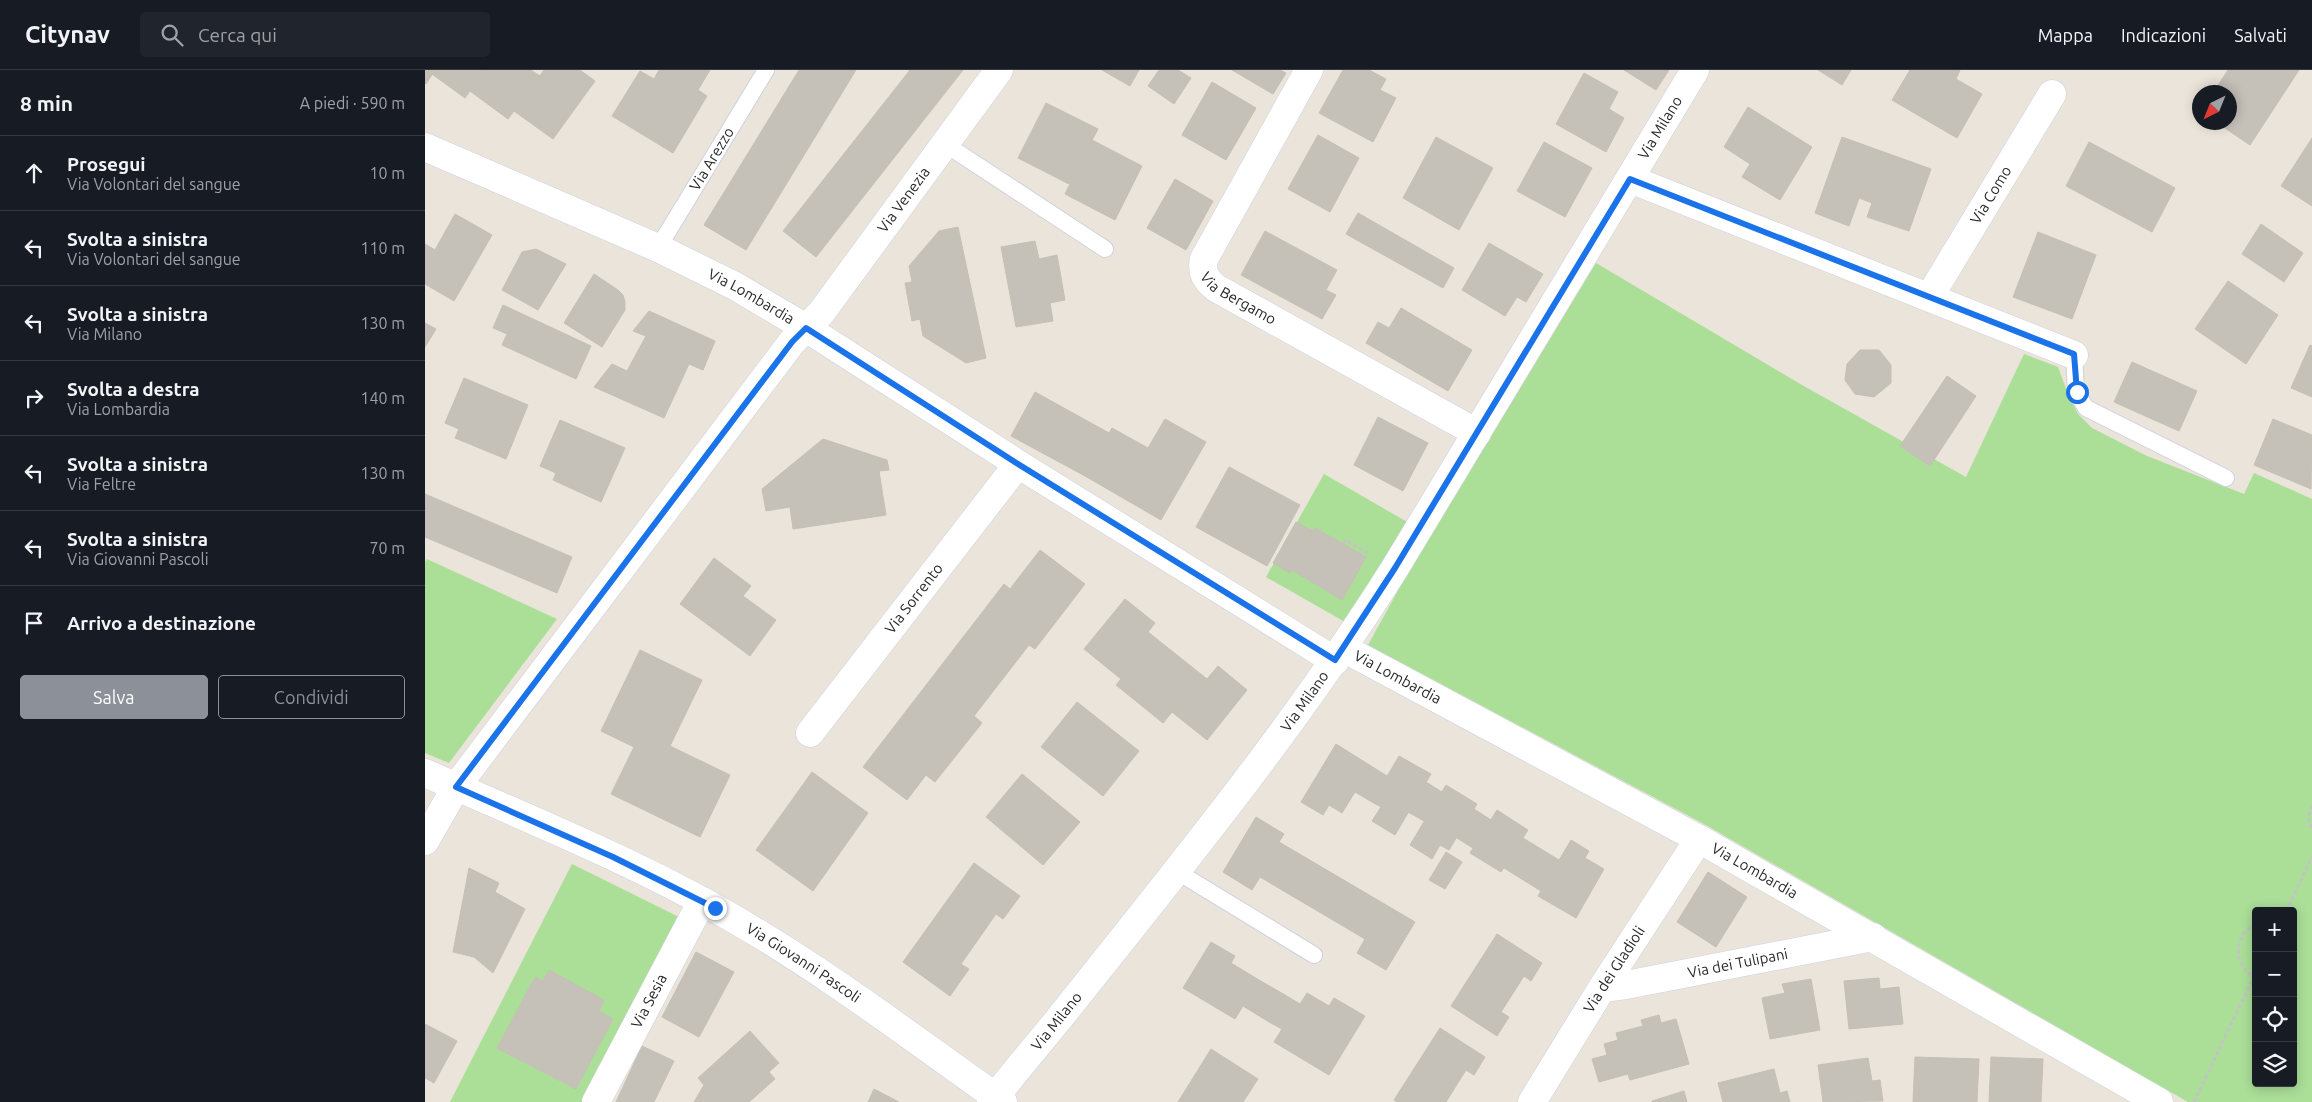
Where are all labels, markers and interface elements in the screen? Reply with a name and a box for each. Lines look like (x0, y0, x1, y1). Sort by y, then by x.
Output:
search box (140, 12, 490, 57)
text: Citynav (25, 21, 110, 48)
icon: search (158, 21, 186, 49)
text: Cerca qui (198, 24, 277, 46)
text: Mappa (2038, 25, 2093, 45)
text: Indicazioni (2121, 25, 2206, 45)
text: Salvati (2234, 25, 2287, 45)
north arrow (2192, 85, 2237, 130)
text: 8 min (20, 91, 73, 115)
street label: Via Milano (1634, 93, 1685, 162)
text: A piedi · 590 m (300, 94, 405, 112)
street label: Via Arezzo (686, 124, 737, 194)
text: Prosegui (67, 153, 146, 175)
icon: ahead (20, 159, 48, 187)
street label: Via Venezia (874, 163, 933, 236)
street label: Via Como (1967, 163, 2015, 227)
text: 10 m (369, 164, 405, 182)
text: Via Volontari del sangue (67, 175, 241, 193)
text: Svolta a sinistra (67, 228, 208, 250)
icon: left (20, 234, 48, 262)
text: 110 m (360, 239, 405, 257)
text: Via Volontari del sangue (67, 250, 241, 268)
street label: Via Lombardia (705, 265, 798, 327)
street label: Via Bergamo (1197, 269, 1279, 328)
text: Svolta a sinistra (67, 303, 208, 325)
icon: left (20, 309, 48, 337)
text: 130 m (360, 314, 405, 332)
text: Via Milano (67, 325, 142, 343)
text: Svolta a destra (67, 378, 200, 400)
route start (2066, 381, 2089, 404)
icon: right (20, 384, 48, 412)
text: 140 m (360, 389, 405, 407)
text: Via Lombardia (67, 400, 170, 418)
text: Svolta a sinistra (67, 453, 208, 475)
icon: left (20, 459, 48, 487)
text: 130 m (360, 464, 405, 482)
text: Via Feltre (67, 475, 136, 493)
text: Svolta a sinistra (67, 528, 208, 550)
icon: left (20, 534, 48, 562)
text: 70 m (369, 539, 405, 557)
text: Via Giovanni Pascoli (67, 550, 209, 568)
street label: Via Sorrento (881, 560, 946, 637)
icon: arrive (20, 609, 48, 637)
text: Arrivo a destinazione (67, 612, 256, 634)
street label: Via Lombardia (1351, 647, 1444, 707)
street label: Via Milano (1277, 667, 1332, 735)
button: Salva (20, 675, 208, 719)
button: Condividi (218, 675, 405, 719)
street label: Via Lombardia (1709, 839, 1801, 902)
route end (704, 897, 727, 920)
map controls (2252, 907, 2297, 1087)
button: + (2252, 907, 2297, 952)
street label: Via Giovanni Pascoli (743, 919, 864, 1006)
street label: Via dei Gladioli (1580, 923, 1648, 1016)
street label: Via dei Tulipani (1686, 945, 1789, 981)
button: − (2252, 952, 2297, 997)
street label: Via Sesia (627, 971, 670, 1031)
street label: Via Milano (1027, 988, 1085, 1054)
button: locate (2252, 997, 2297, 1042)
button: layers (2252, 1042, 2297, 1087)

